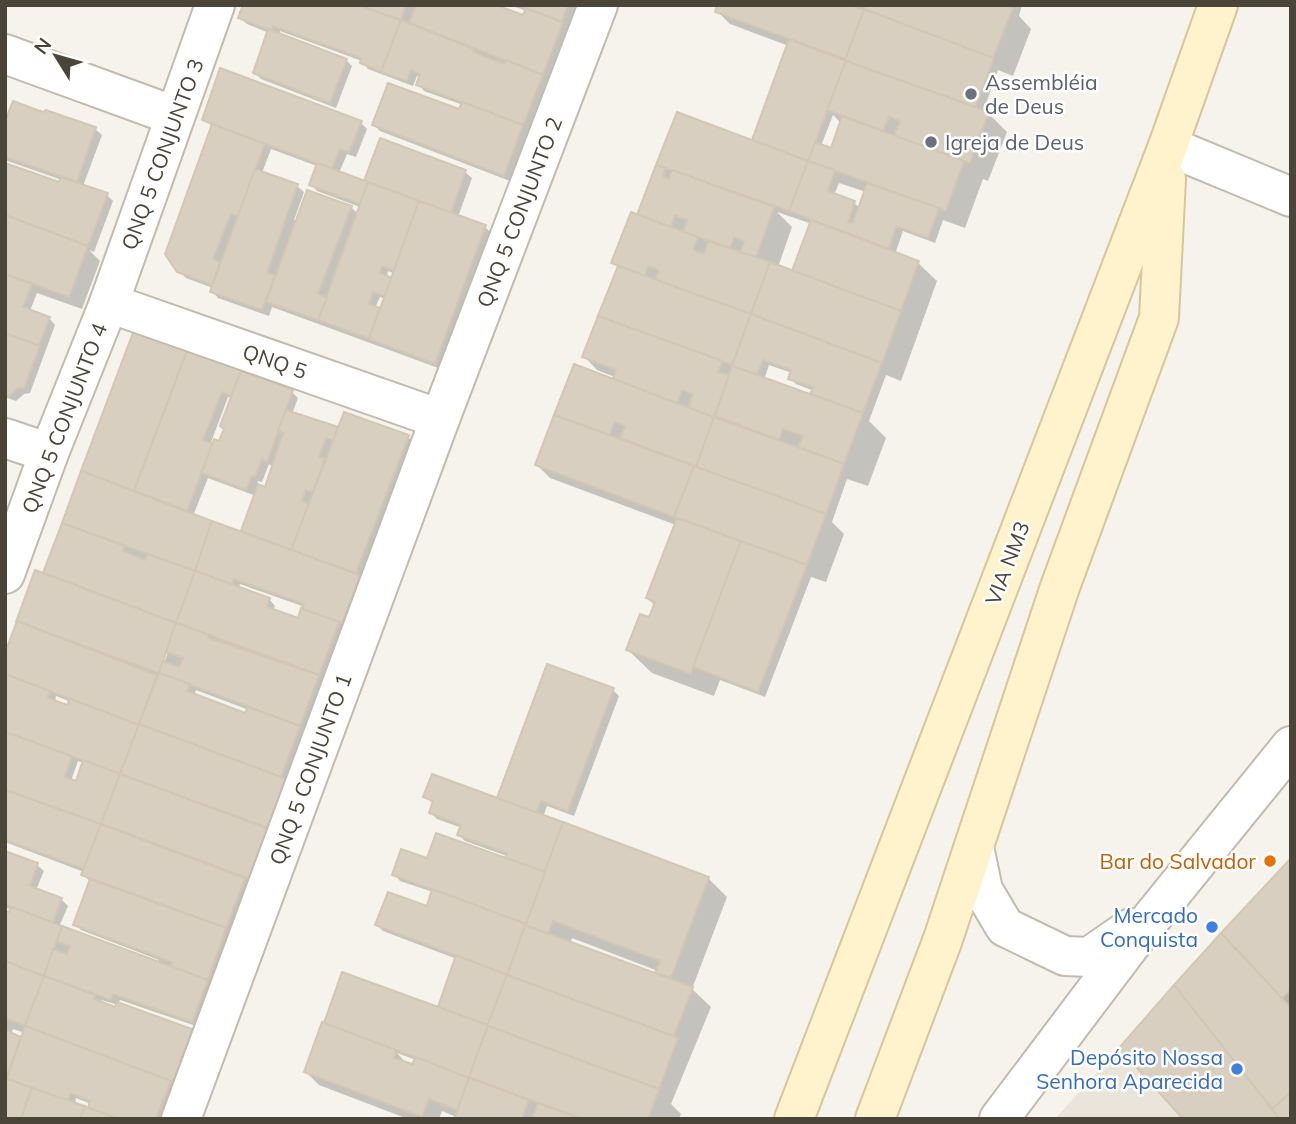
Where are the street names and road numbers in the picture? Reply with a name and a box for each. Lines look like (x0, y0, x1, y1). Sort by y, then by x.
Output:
street label: QNQ 5 CONJUNTO 3 (115, 55, 209, 253)
street label: QNQ 5 CONJUNTO 2 (471, 113, 567, 311)
street label: QNQ 5 CONJUNTO 4 (16, 319, 112, 517)
street label: QNQ 5 (239, 338, 311, 384)
street label: VIA NM3 (979, 518, 1035, 608)
street label: QNQ 5 CONJUNTO 1 (263, 670, 357, 868)

